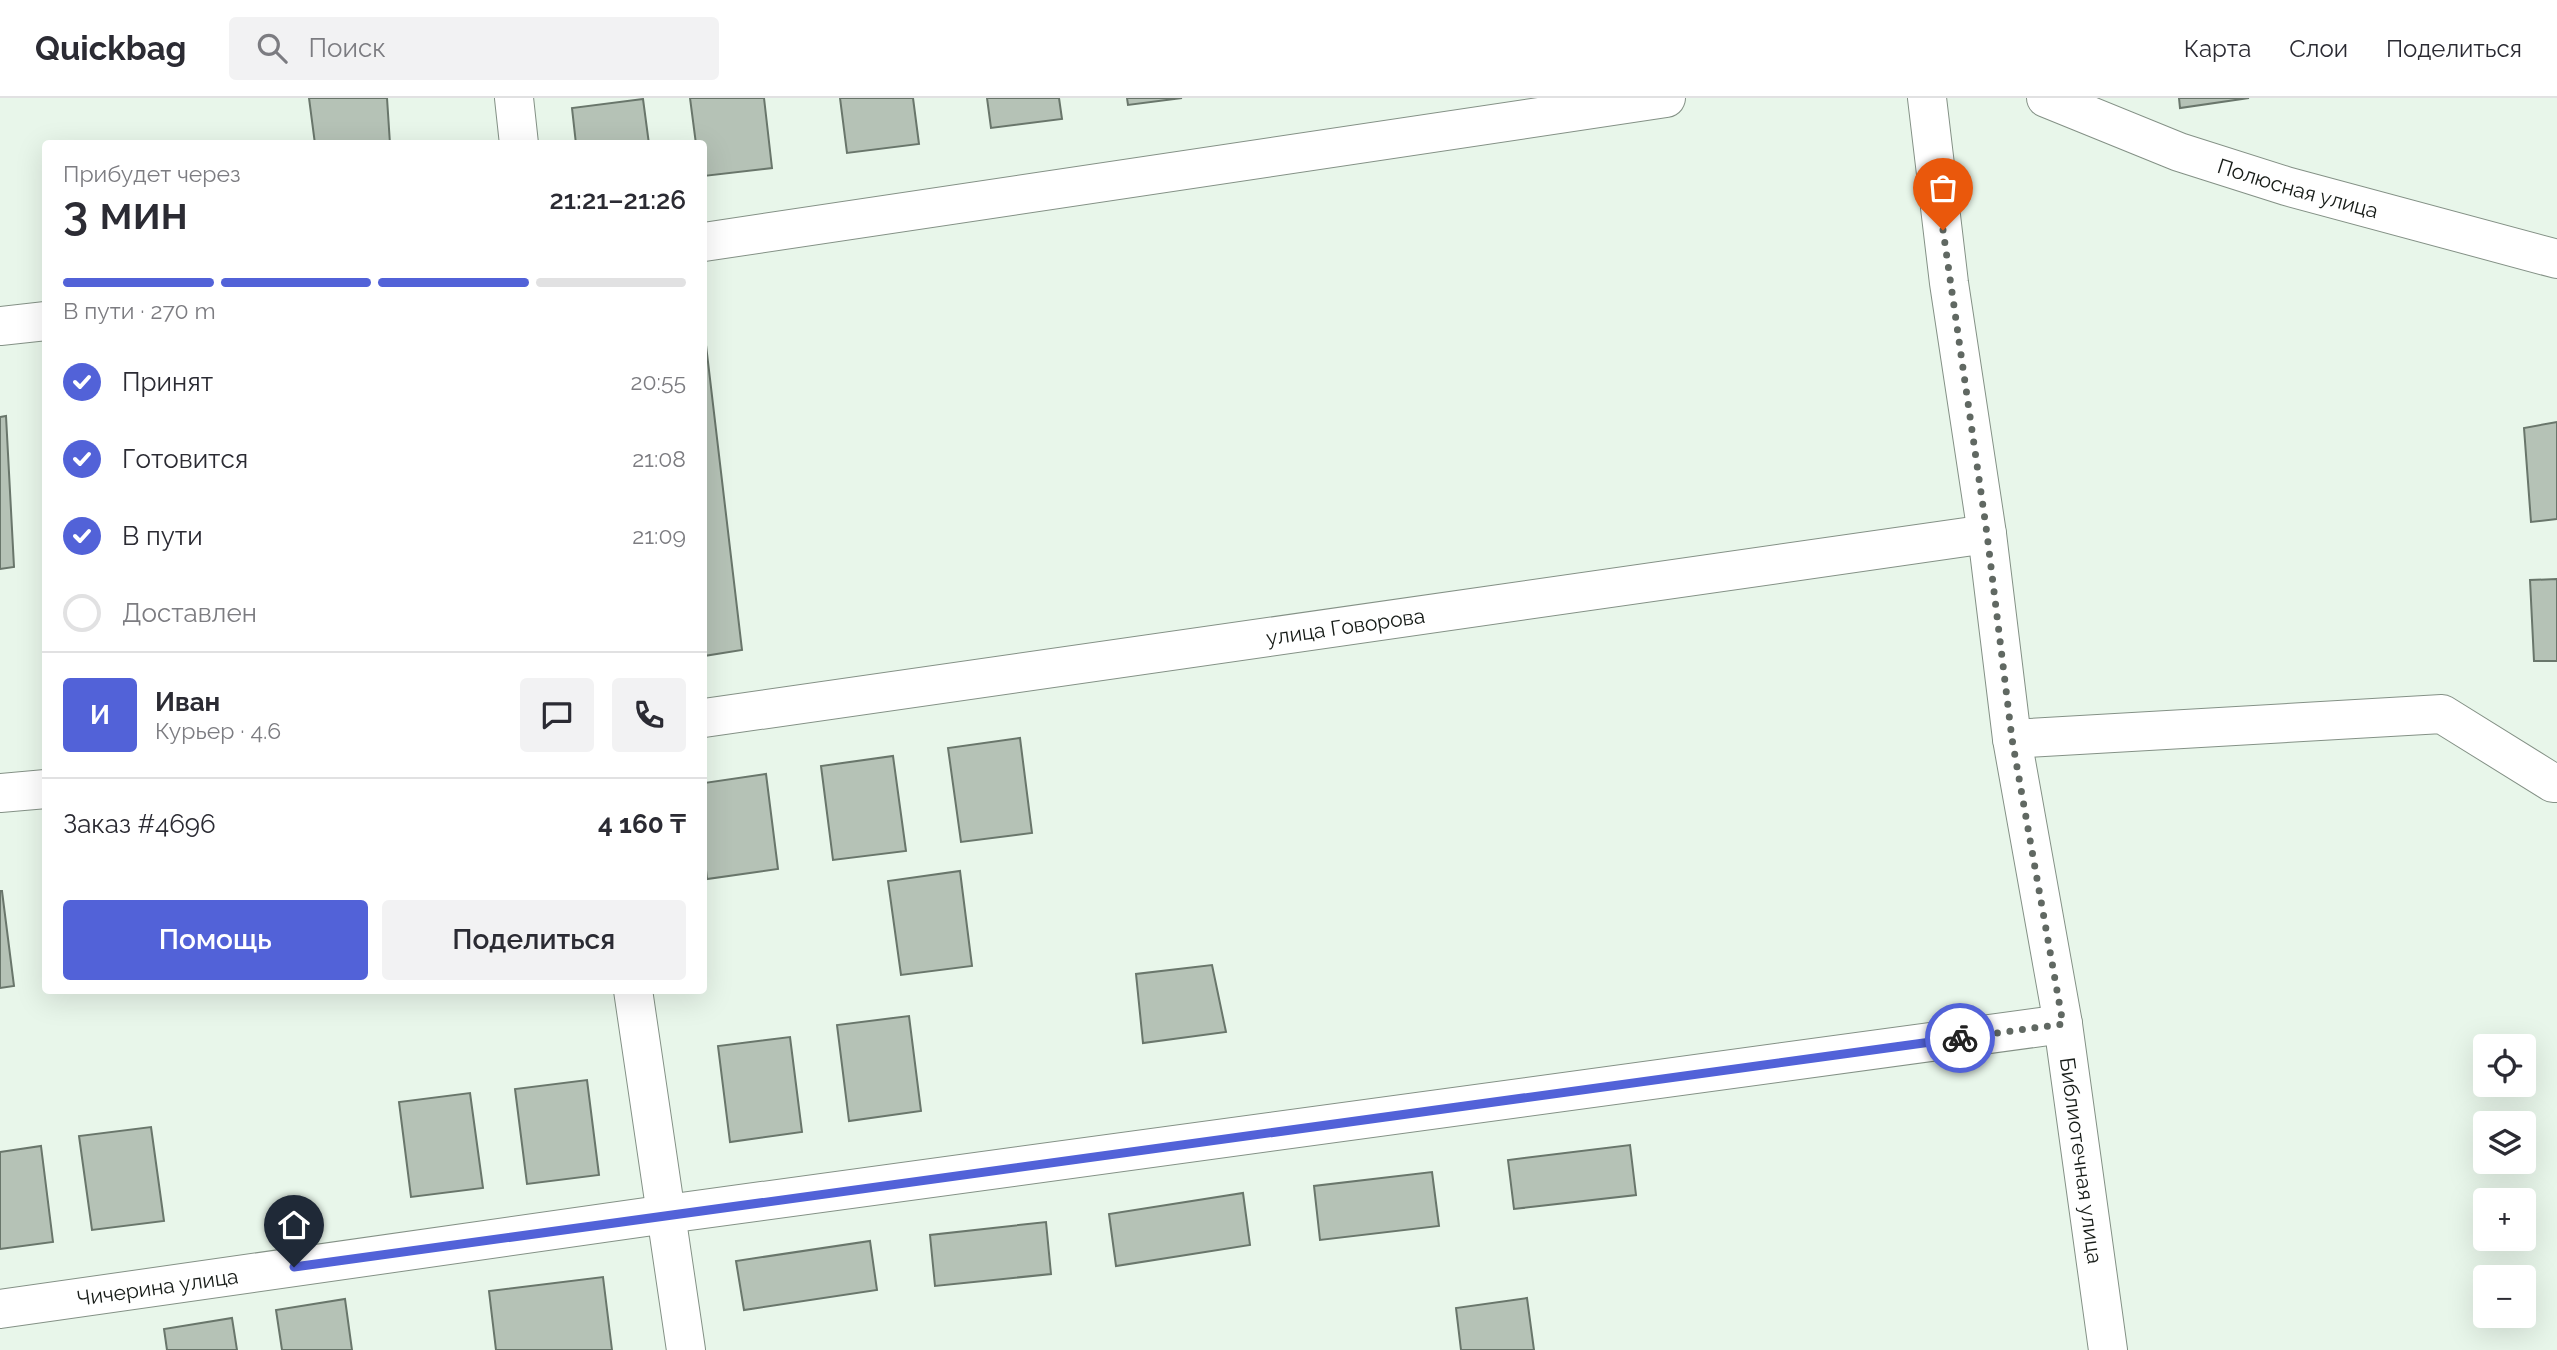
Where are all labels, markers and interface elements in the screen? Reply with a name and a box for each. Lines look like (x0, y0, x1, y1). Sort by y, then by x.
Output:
search box (229, 17, 719, 80)
text: Quickbag (35, 29, 187, 68)
icon: search (253, 29, 291, 67)
text: Поиск (309, 33, 386, 63)
text: Карта (2184, 34, 2251, 63)
text: Слои (2289, 34, 2348, 63)
text: Поделиться (2386, 34, 2522, 63)
street label: Полюсная улица (2215, 153, 2381, 223)
pin (1913, 158, 1973, 230)
text: Прибудет через (63, 160, 241, 187)
icon: bag (1924, 169, 1962, 207)
text: 21:21–21:26 (550, 185, 686, 215)
text: 3 мин (63, 186, 188, 240)
text: В пути · 270 m (63, 297, 216, 324)
icon: check (63, 363, 101, 401)
text: Принят (122, 367, 213, 397)
text: 20:55 (631, 368, 686, 395)
icon: check (63, 440, 101, 478)
text: Готовится (122, 444, 248, 474)
text: 21:08 (632, 445, 686, 472)
icon: check (63, 517, 101, 555)
text: В пути (122, 521, 203, 551)
text: 21:09 (632, 522, 686, 549)
text: Доставлен (122, 598, 257, 628)
street label: улица Говорова (1264, 602, 1426, 650)
button: chat (520, 678, 594, 752)
button: phone (612, 678, 686, 752)
text: Иван (155, 687, 220, 717)
text: И (90, 700, 110, 730)
text: Курьер · 4.6 (155, 717, 281, 744)
text: Заказ #4696 (63, 809, 216, 839)
text: 4 160 ₸ (598, 809, 686, 839)
button: Помощь (63, 900, 368, 980)
button: Поделиться (382, 900, 686, 980)
courier (1925, 1003, 1995, 1073)
icon: bike (1941, 1019, 1979, 1057)
map controls (2473, 1034, 2536, 1328)
button: locate (2473, 1034, 2536, 1097)
street label: Библиотечная улица (2055, 1056, 2108, 1265)
button: layers (2473, 1111, 2536, 1174)
button: + (2473, 1188, 2536, 1251)
pin (264, 1195, 324, 1267)
icon: home (275, 1206, 313, 1244)
street label: Чичерина улица (75, 1263, 240, 1310)
button: − (2473, 1265, 2536, 1328)

